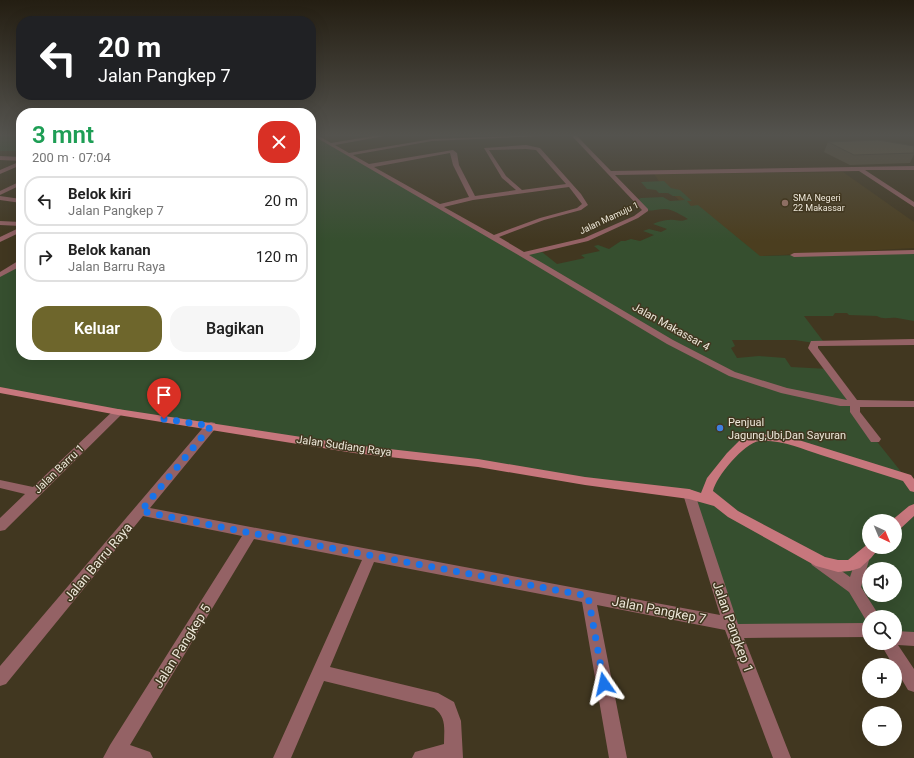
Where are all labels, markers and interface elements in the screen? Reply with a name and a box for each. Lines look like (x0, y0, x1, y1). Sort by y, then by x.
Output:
text: 20 m (98, 31, 161, 64)
icon: left (32, 32, 84, 84)
text: Jalan Pangkep 7 (98, 65, 231, 86)
text: 3 mnt (32, 121, 94, 149)
button: close (258, 121, 300, 163)
text: 200 m · 07:04 (32, 150, 111, 165)
text: Belok kiri (68, 185, 131, 203)
icon: left (34, 190, 56, 212)
text: 20 m (264, 192, 298, 210)
place label: SMA Negeri 22 Makassar (793, 193, 845, 213)
marker: SMA Negeri 22 Makassar (780, 198, 790, 208)
street label: Jalan Mamuju 1 (578, 200, 640, 236)
text: Jalan Pangkep 7 (68, 203, 164, 218)
text: Belok kanan (68, 241, 151, 259)
icon: right (34, 246, 56, 268)
text: 120 m (256, 248, 298, 266)
text: Jalan Barru Raya (68, 259, 165, 274)
street label: Jalan Makassar 4 (630, 300, 712, 354)
button: Keluar (32, 306, 162, 352)
button: Bagikan (170, 306, 300, 352)
pin (147, 378, 181, 419)
icon: arrive (153, 384, 175, 406)
place label: Penjual Jagung,Ubi,Dan Sayuran (728, 416, 846, 442)
marker: Penjual Jagung,Ubi,Dan Sayuran (715, 423, 725, 433)
street label: Jalan Sudiang Raya (296, 433, 392, 459)
street label: Jalan Barru 1 (31, 442, 87, 496)
north arrow (862, 514, 902, 554)
map controls (862, 514, 902, 746)
street label: Jalan Barru Raya (61, 520, 135, 604)
button: sound (862, 562, 902, 602)
street label: Jalan Pangkep 1 (710, 579, 756, 675)
street label: Jalan Pangkep 7 (611, 594, 707, 626)
street label: Jalan Pangkep 5 (150, 601, 214, 691)
button: search (862, 610, 902, 650)
button: + (862, 658, 902, 698)
position arrow (583, 663, 625, 705)
button: − (862, 706, 902, 746)

